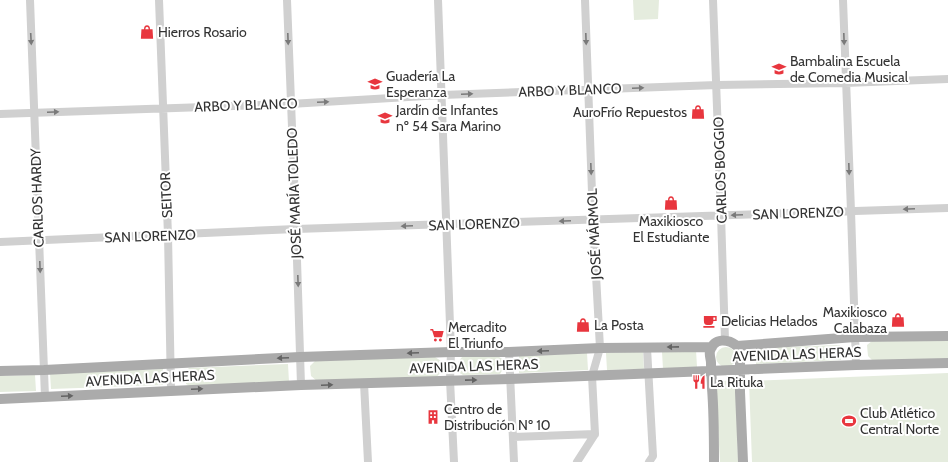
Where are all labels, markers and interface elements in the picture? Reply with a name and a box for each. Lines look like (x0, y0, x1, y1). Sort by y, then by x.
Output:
place label: Hierros Rosario (158, 23, 247, 41)
shop icon: Hierros Rosario (139, 24, 155, 40)
one-way arrow (28, 33, 35, 45)
one-way arrow (285, 33, 291, 46)
one-way arrow (583, 33, 590, 45)
one-way arrow (841, 33, 847, 46)
place label: Bambalina Escuela de Comedia Musical (790, 52, 909, 86)
school or university icon: Bambalina Escuela de Comedia Musical (771, 61, 787, 77)
place label: Guadería La Esperanza (386, 67, 456, 101)
school or university icon: Guadería La Esperanza (367, 76, 383, 92)
street label: ARBO Y BLANCO (518, 79, 622, 101)
one-way arrow (632, 84, 644, 91)
one-way arrow (461, 91, 474, 97)
street label: ARBO Y BLANCO (194, 94, 298, 116)
one-way arrow (317, 98, 329, 105)
place label: Jardín de Infantes nº 54 Sara Marino (395, 101, 501, 135)
place label: AuroFrío Repuestos (573, 103, 687, 121)
shop icon: AuroFrío Repuestos (690, 104, 706, 120)
one-way arrow (47, 108, 59, 115)
school or university icon: Jardín de Infantes nº 54 Sara Marino (377, 110, 393, 126)
street label: CARLOS BOGGIO (709, 116, 731, 224)
street label: JOSÉ MARÍA TOLEDO (283, 127, 305, 260)
street label: CARLOS HARDY (26, 147, 48, 248)
one-way arrow (588, 163, 594, 176)
one-way arrow (846, 163, 852, 176)
street label: SEITOR (156, 171, 176, 218)
street label: JOSÉ MÁRMOL (583, 188, 605, 281)
shop icon: Maxikiosco El Estudiante (663, 195, 679, 211)
street label: SAN LORENZO (752, 202, 844, 224)
one-way arrow (902, 206, 915, 212)
one-way arrow (731, 211, 743, 218)
place label: Maxikiosco El Estudiante (633, 212, 709, 246)
street label: SAN LORENZO (428, 213, 520, 235)
one-way arrow (559, 217, 571, 224)
one-way arrow (400, 223, 413, 229)
street label: SAN LORENZO (104, 225, 196, 247)
one-way arrow (37, 261, 43, 274)
one-way arrow (295, 275, 301, 288)
place label: Maxikiosco Calabaza (823, 303, 887, 337)
place label: Delicias Helados (721, 312, 818, 330)
shop icon: Maxikiosco Calabaza (890, 312, 906, 328)
cafe icon: Delicias Helados (702, 313, 718, 329)
place label: La Posta (594, 316, 644, 334)
shop icon: La Posta (575, 317, 591, 333)
place label: Mercadito El Triunfo (448, 318, 507, 352)
supermarket icon: Mercadito El Triunfo (429, 327, 445, 343)
street label: AVENIDA LAS HERAS (732, 343, 862, 365)
one-way arrow (666, 344, 679, 350)
one-way arrow (537, 347, 549, 354)
one-way arrow (407, 350, 419, 357)
one-way arrow (277, 355, 289, 362)
street label: AVENIDA LAS HERAS (409, 355, 539, 377)
street label: AVENIDA LAS HERAS (85, 366, 215, 390)
place label: La Rituka (710, 373, 763, 391)
restaurant icon: La Rituka (691, 374, 707, 390)
one-way arrow (465, 377, 478, 383)
one-way arrow (321, 381, 333, 388)
one-way arrow (191, 386, 203, 393)
one-way arrow (61, 392, 73, 399)
place label: Centro de Distribución Nº 10 (444, 400, 551, 434)
place label: Club Atlético Central Norte (860, 404, 939, 438)
building icon: Centro de Distribución Nº 10 (425, 409, 441, 425)
sports icon: Club Atlético Central Norte (841, 413, 857, 429)

